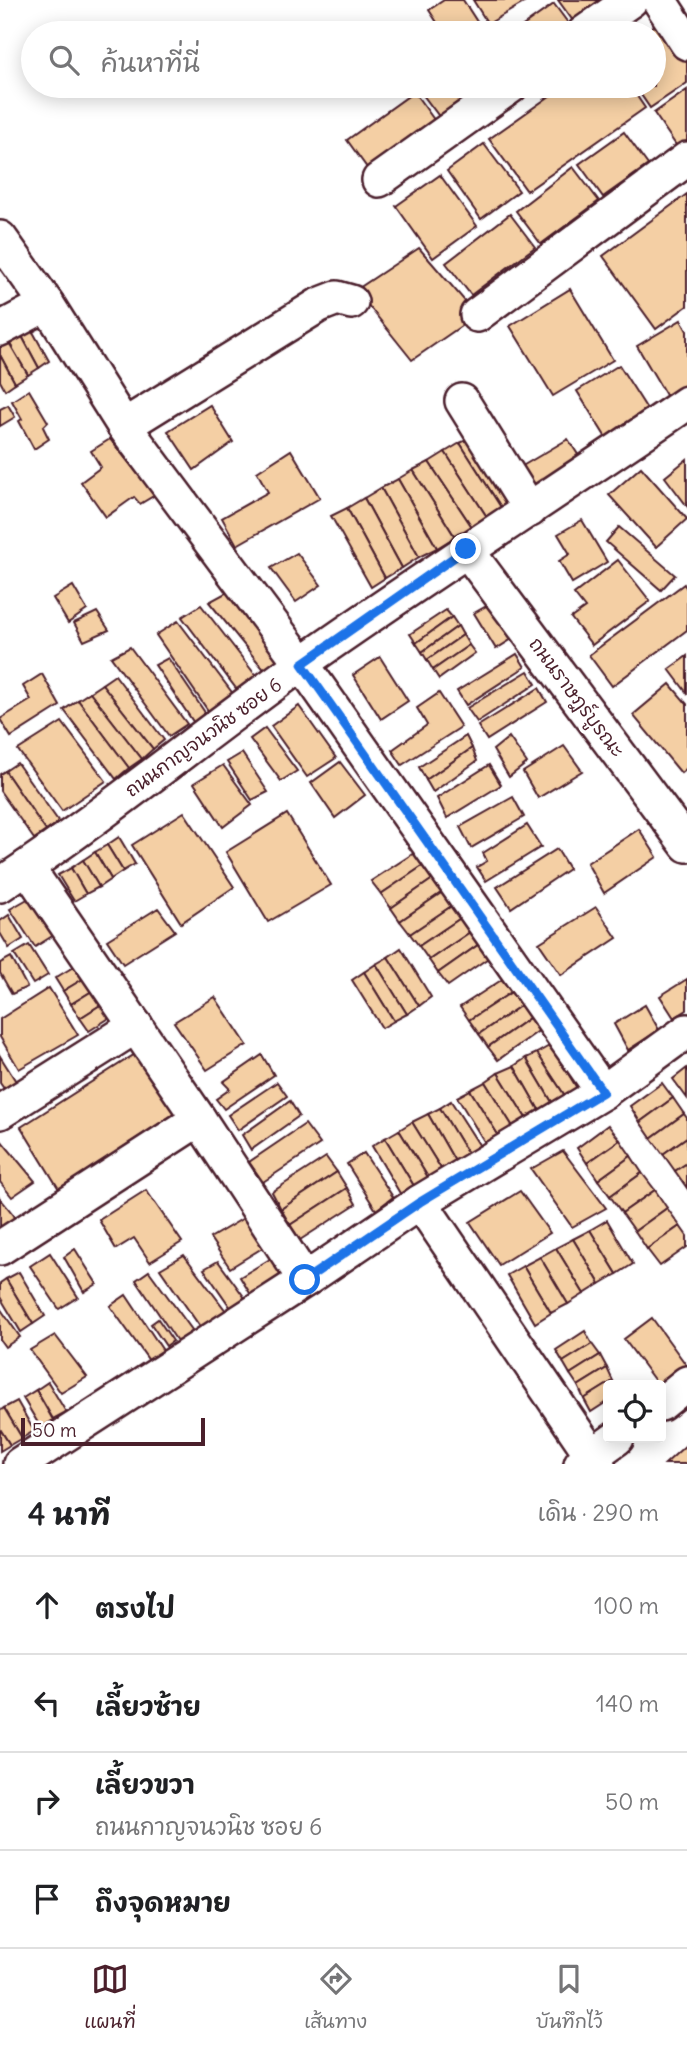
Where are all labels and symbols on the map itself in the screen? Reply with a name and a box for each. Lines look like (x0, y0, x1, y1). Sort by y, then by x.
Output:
route end (450, 533, 481, 564)
street label: ถนนราษฎร์บูรณะ (522, 632, 630, 763)
street label: ถนนกาญจนวนิช ซอย 6 (120, 672, 286, 802)
route start (289, 1264, 320, 1295)
scale bar (21, 1415, 205, 1447)

